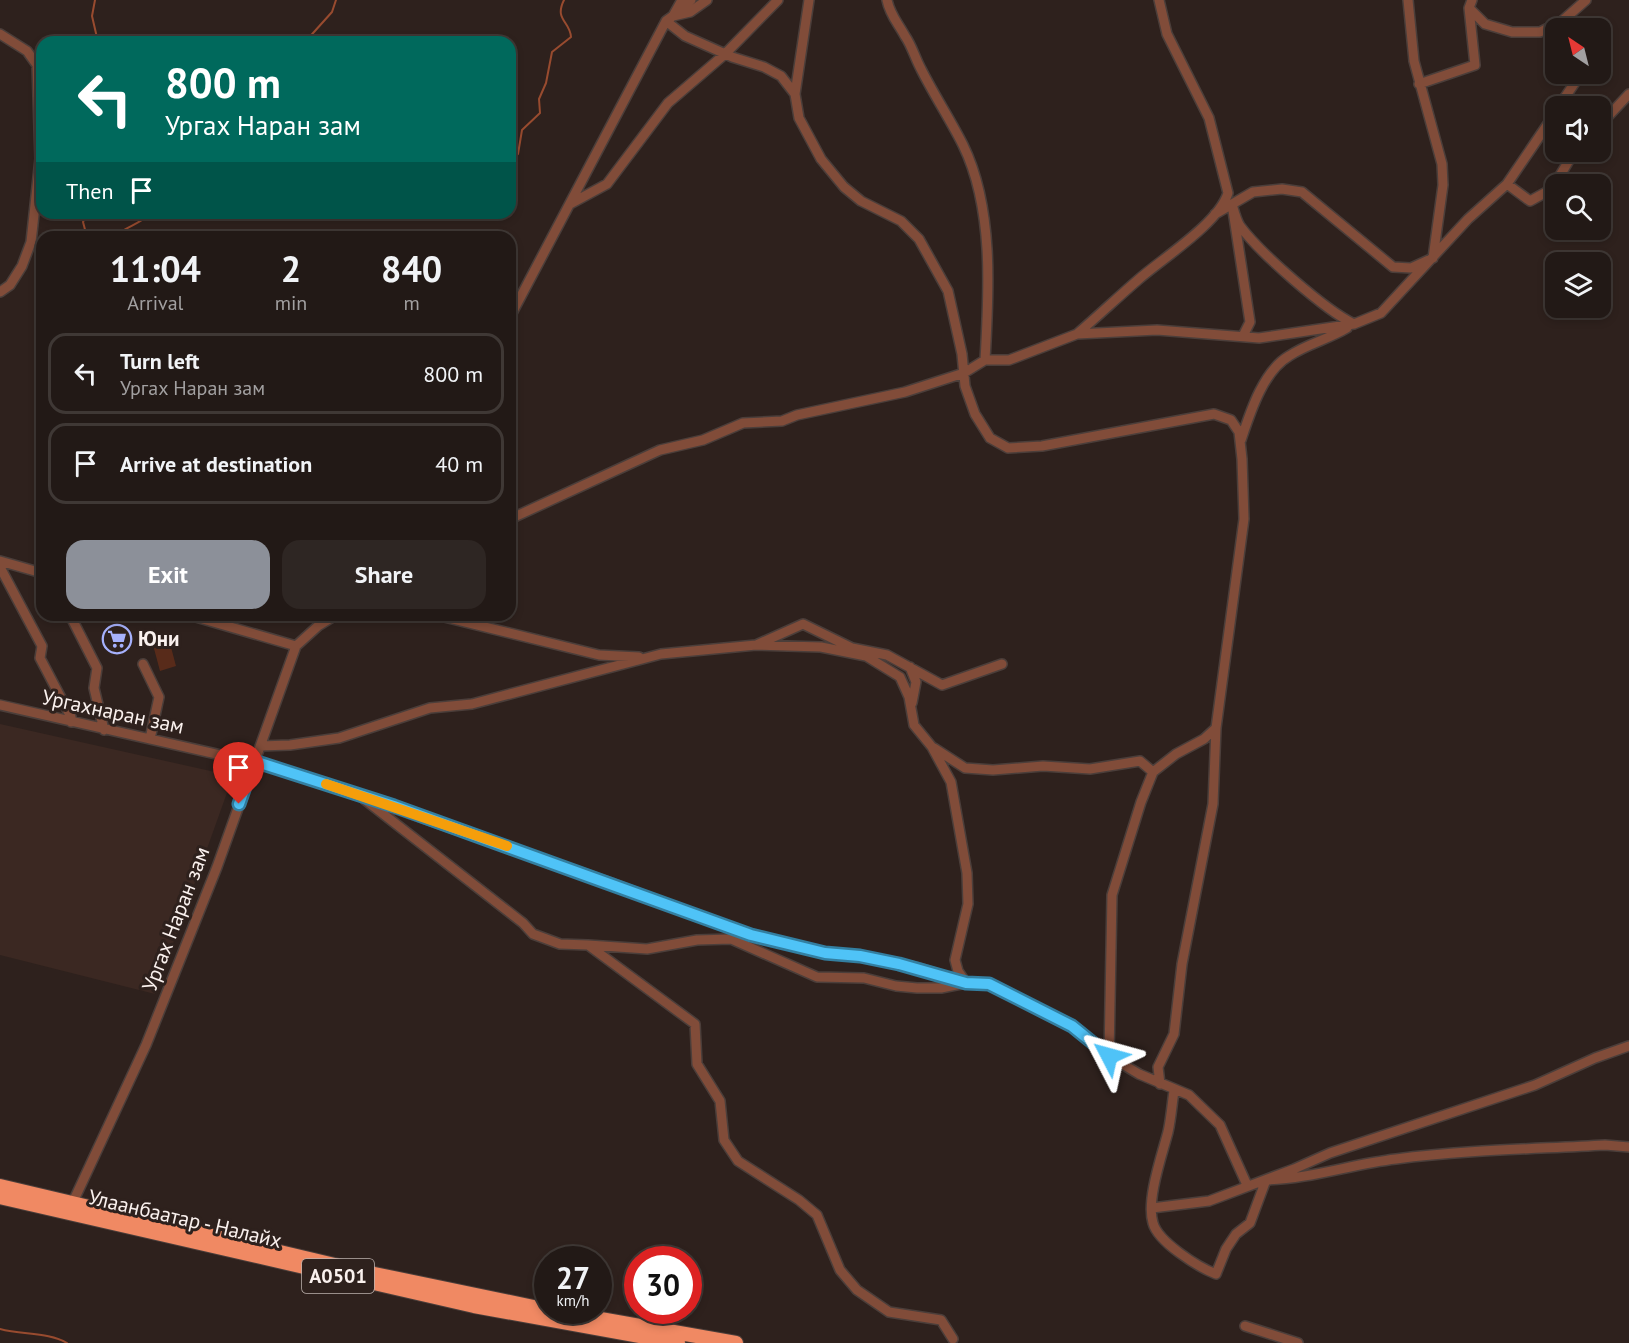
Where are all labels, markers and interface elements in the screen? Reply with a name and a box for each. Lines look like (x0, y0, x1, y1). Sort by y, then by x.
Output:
north arrow (1545, 18, 1611, 84)
map controls (1545, 18, 1611, 318)
text: 800 m (165, 55, 281, 110)
icon: left (66, 60, 144, 138)
button: sound (1545, 96, 1611, 162)
text: Ургах Наран зам (165, 108, 361, 142)
icon: arrive (125, 174, 158, 207)
button: search (1545, 174, 1611, 240)
text: Then (66, 177, 113, 205)
text: 11:04 (110, 245, 201, 292)
text: 2 (281, 245, 301, 292)
text: 840 (381, 245, 442, 292)
button: layers (1545, 252, 1611, 318)
text: Arrival (127, 290, 183, 316)
text: min (275, 290, 307, 316)
text: m (404, 290, 420, 316)
text: Turn left (120, 347, 200, 375)
icon: left (69, 357, 102, 390)
text: 800 m (423, 360, 483, 388)
text: Ургах Наран зам (120, 375, 265, 401)
icon: arrive (69, 447, 102, 480)
text: Arrive at destination (120, 450, 312, 478)
text: 40 m (435, 450, 483, 478)
button: Exit (66, 540, 270, 609)
button: Share (282, 540, 486, 609)
supermarket icon: Юни (101, 623, 133, 655)
place label: Юни (138, 625, 180, 652)
street label: Ургахнаран зам (40, 683, 187, 740)
pin (213, 742, 264, 804)
icon: arrive (222, 751, 255, 784)
street label: Ургах Наран зам (136, 843, 215, 995)
position arrow (1077, 1024, 1141, 1088)
street label: Улаанбаатар - Налайх (86, 1183, 285, 1254)
speed limit sign: 30 (624, 1246, 702, 1324)
text: 27 (556, 1258, 590, 1297)
road number: A0501 (302, 1259, 374, 1293)
text: km/h (557, 1291, 589, 1310)

